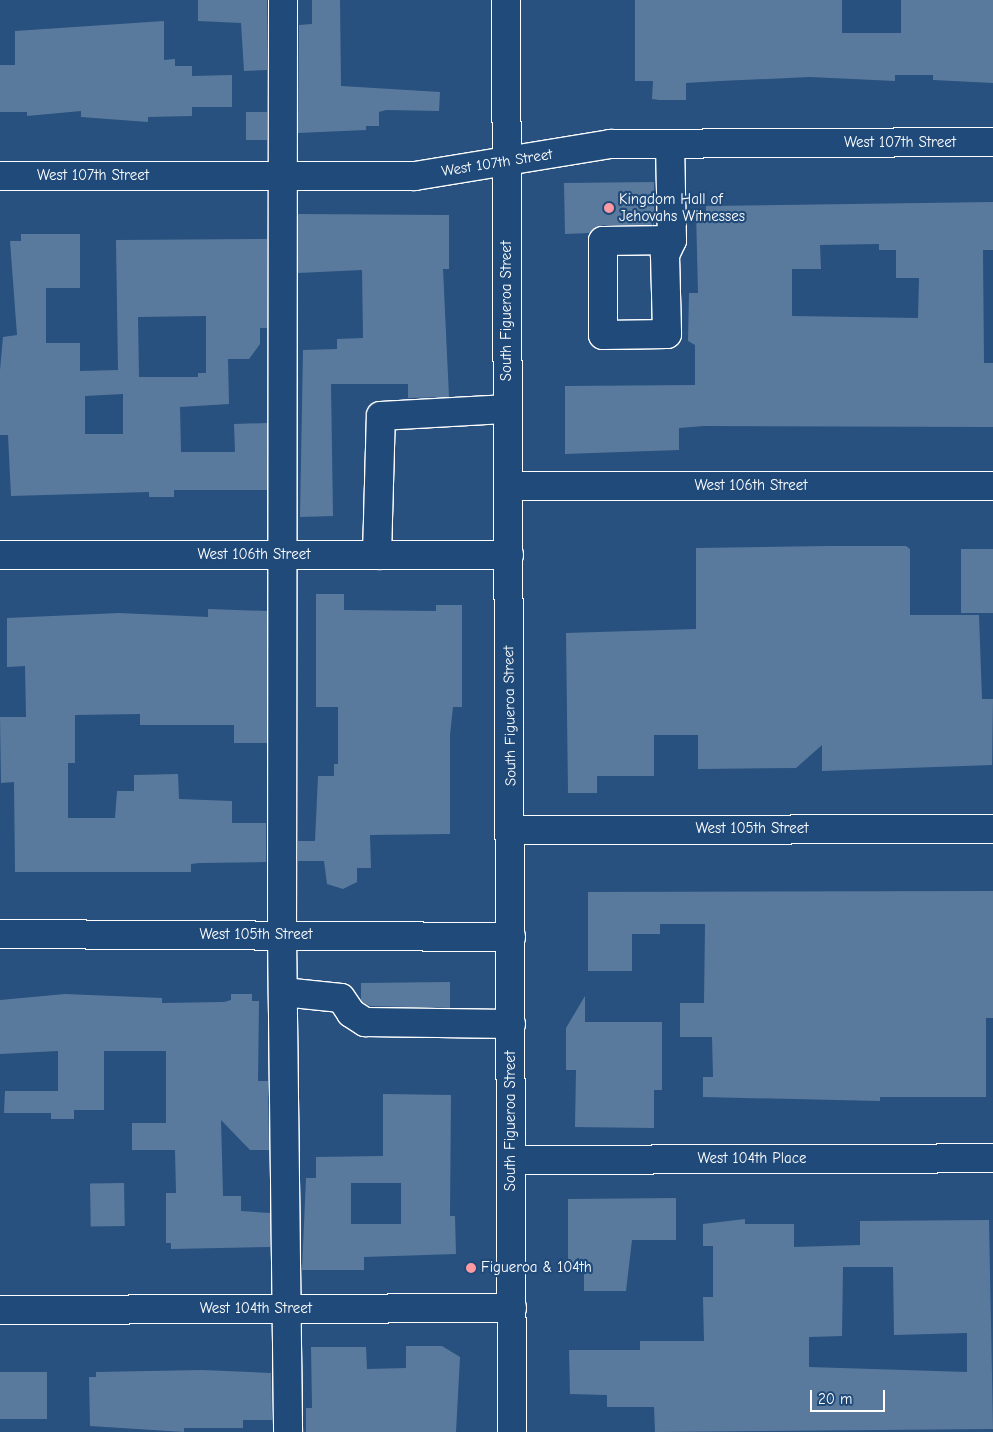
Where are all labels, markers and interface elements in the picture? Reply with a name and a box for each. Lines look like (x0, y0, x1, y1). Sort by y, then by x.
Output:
street label: West 107th Street (844, 134, 956, 152)
street label: West 107th Street (440, 145, 554, 181)
street label: West 107th Street (37, 167, 149, 185)
place label: Kingdom Hall of Jehovahs Witnesses (619, 190, 745, 225)
marker: Kingdom Hall of Jehovahs Witnesses (603, 202, 615, 214)
street label: South Figueroa Street (498, 241, 516, 381)
street label: West 106th Street (694, 477, 808, 495)
street label: West 106th Street (197, 546, 311, 564)
street label: South Figueroa Street (500, 646, 520, 786)
street label: West 105th Street (695, 820, 809, 838)
street label: West 105th Street (199, 926, 313, 944)
street label: South Figueroa Street (502, 1051, 520, 1191)
street label: West 104th Place (698, 1150, 806, 1168)
place label: Figueroa & 104th (481, 1259, 592, 1277)
marker: Figueroa & 104th (465, 1262, 477, 1274)
street label: West 104th Street (200, 1300, 312, 1318)
scale bar (813, 1380, 888, 1412)
text: 20 m (818, 1390, 852, 1408)

